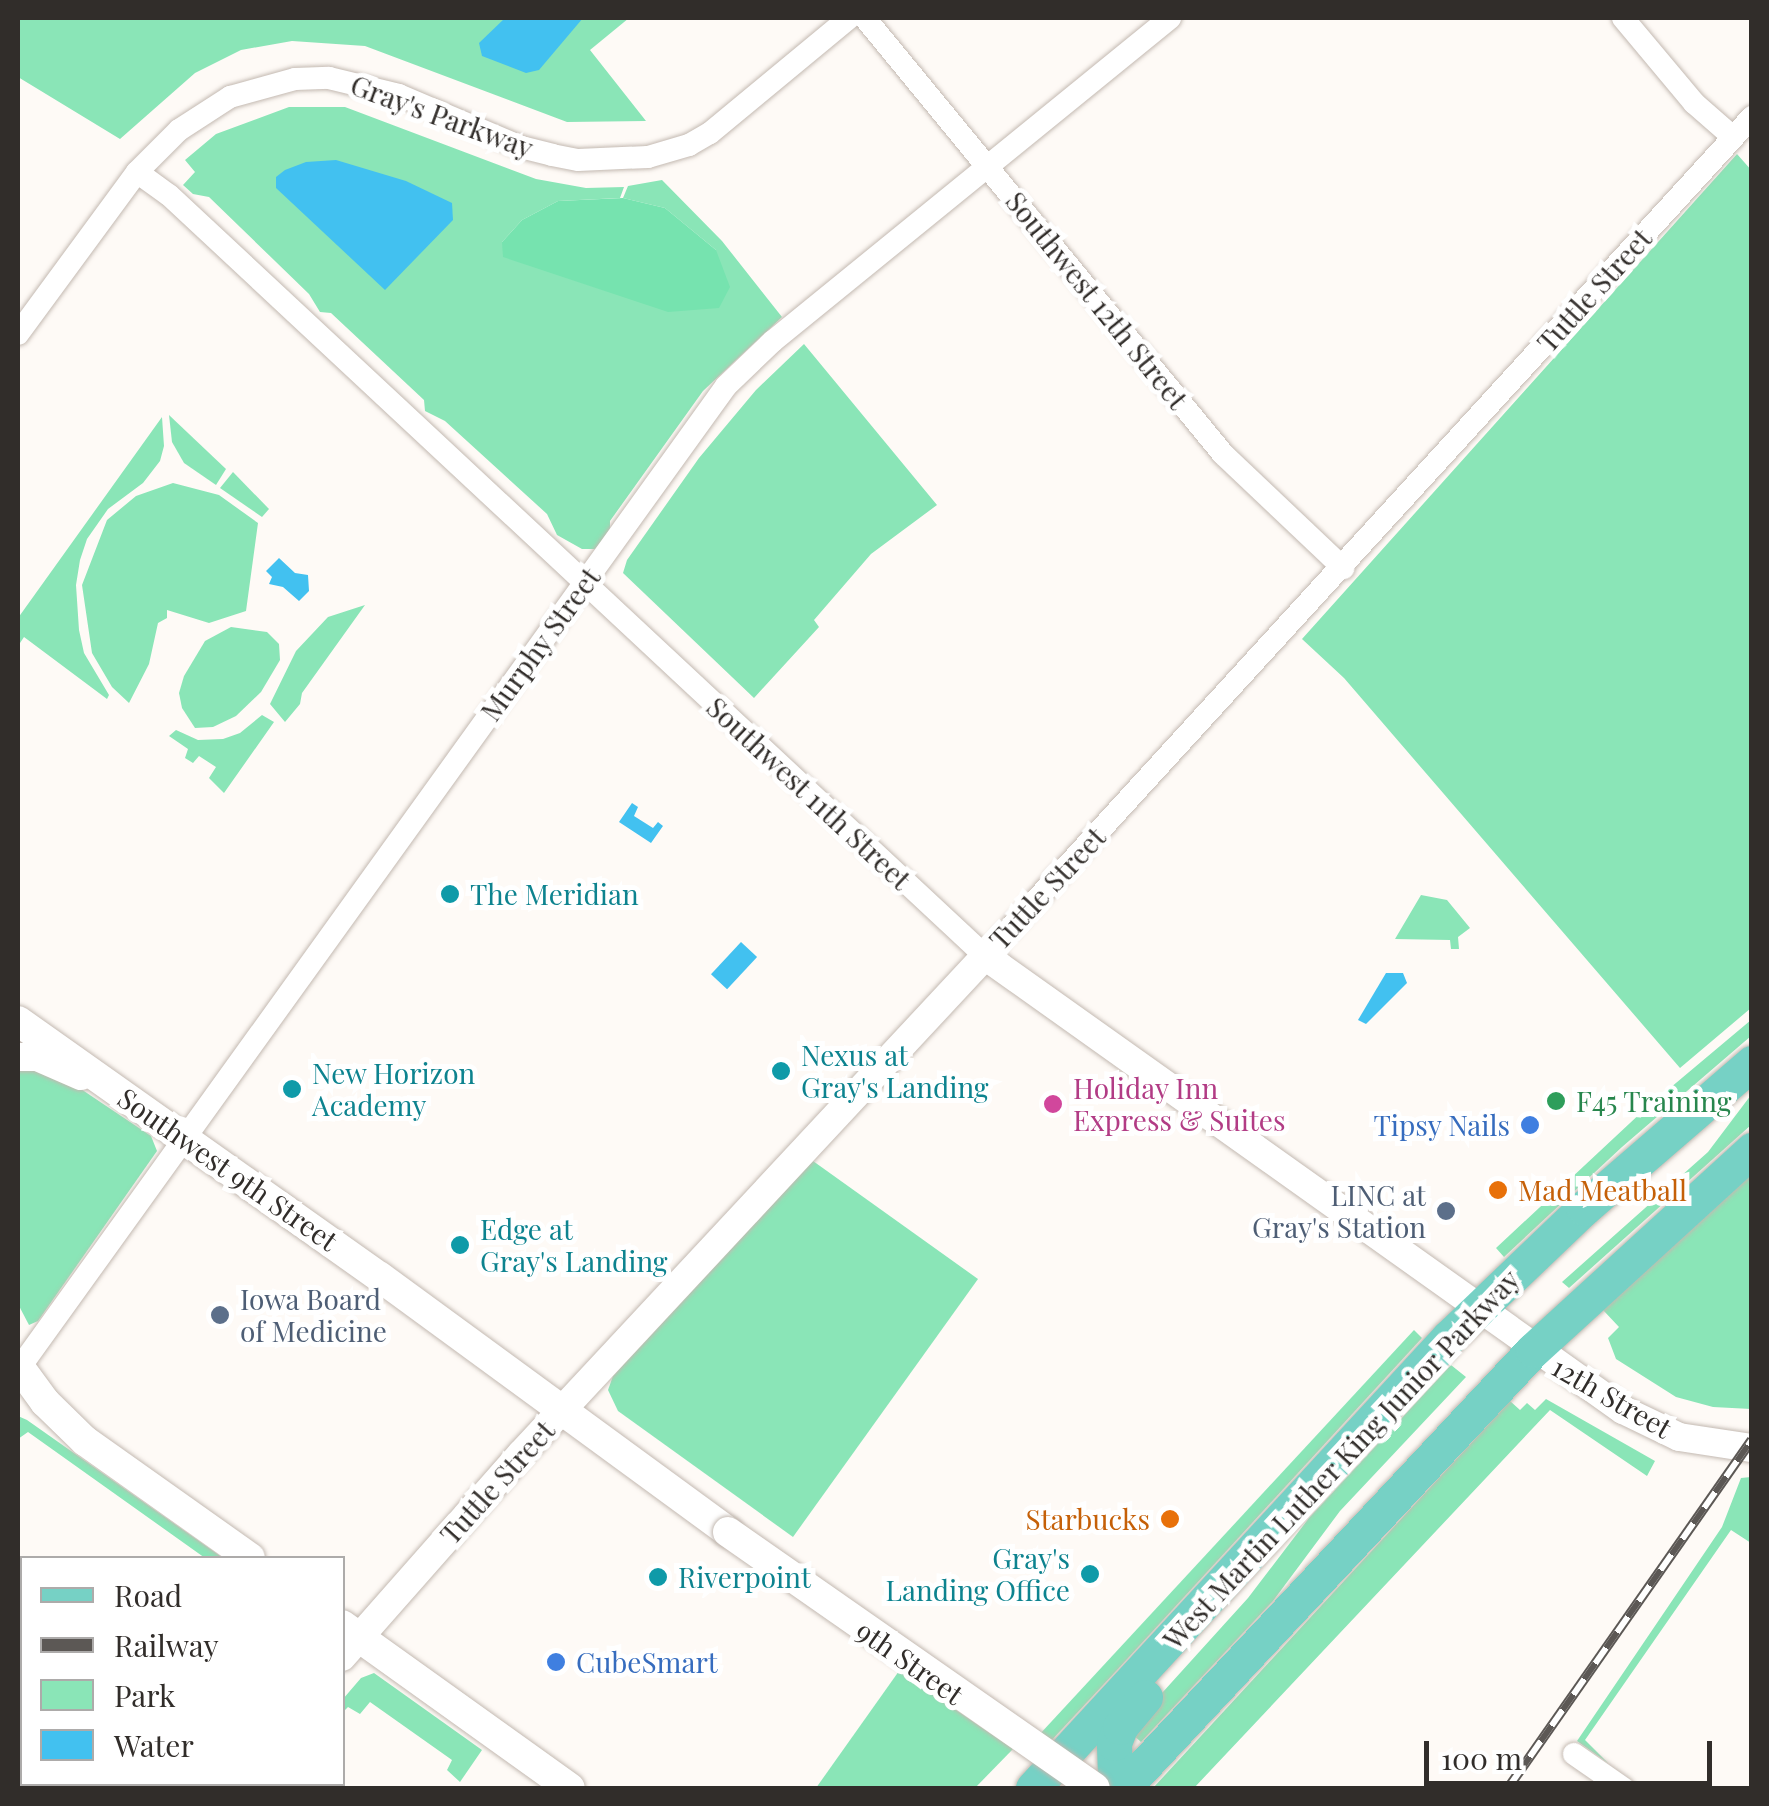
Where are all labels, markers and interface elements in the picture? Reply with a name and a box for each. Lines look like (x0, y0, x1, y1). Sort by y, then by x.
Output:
street label: Gray's Parkway (346, 67, 538, 165)
street label: Southwest 12th Street (999, 185, 1195, 415)
street label: Tuttle Street (1530, 221, 1658, 359)
street label: Murphy Street (473, 561, 607, 727)
street label: Southwest 11th Street (700, 690, 918, 896)
street label: Tuttle Street (982, 820, 1112, 956)
place label: The Meridian (470, 877, 639, 911)
marker: The Meridian (439, 883, 461, 905)
place label: Nexus at Gray's Landing (801, 1038, 989, 1104)
place label: New Horizon Academy (312, 1056, 476, 1122)
marker: Nexus at Gray's Landing (770, 1060, 792, 1082)
place label: Holiday Inn Express & Suites (1073, 1071, 1286, 1137)
marker: New Horizon Academy (281, 1078, 303, 1100)
street label: Southwest 9th Street (112, 1081, 344, 1257)
place label: F45 Training (1576, 1084, 1732, 1118)
marker: F45 Training (1545, 1090, 1567, 1112)
marker: Holiday Inn Express & Suites (1042, 1093, 1064, 1115)
place label: Tipsy Nails (1373, 1108, 1510, 1142)
marker: Tipsy Nails (1519, 1114, 1541, 1136)
place label: Mad Meatball (1518, 1173, 1687, 1207)
place label: LINC at Gray's Station (1252, 1178, 1426, 1244)
marker: Mad Meatball (1487, 1179, 1509, 1201)
marker: LINC at Gray's Station (1435, 1200, 1457, 1222)
place label: Edge at Gray's Landing (480, 1212, 668, 1278)
marker: Edge at Gray's Landing (449, 1234, 471, 1256)
street label: West Martin Luther King Junior Parkway (1155, 1262, 1527, 1656)
place label: Iowa Board of Medicine (240, 1282, 387, 1348)
marker: Iowa Board of Medicine (209, 1304, 231, 1326)
street label: 12th Street (1546, 1349, 1678, 1445)
street label: Tuttle Street (433, 1413, 561, 1551)
place label: Starbucks (1026, 1502, 1150, 1536)
marker: Starbucks (1159, 1508, 1181, 1530)
place label: Gray's Landing Office (886, 1541, 1070, 1607)
legend (20, 1556, 345, 1786)
place label: Riverpoint (678, 1560, 811, 1594)
marker: Gray's Landing Office (1079, 1563, 1101, 1585)
marker: Riverpoint (647, 1566, 669, 1588)
text: Road (114, 1575, 182, 1615)
street label: 9th Street (850, 1613, 970, 1711)
text: Railway (114, 1625, 219, 1665)
place label: CubeSmart (576, 1645, 718, 1679)
marker: CubeSmart (545, 1651, 567, 1673)
text: Park (114, 1675, 176, 1715)
scale bar (1429, 1721, 1716, 1783)
text: Water (114, 1725, 194, 1765)
text: 100 m (1441, 1738, 1522, 1778)

